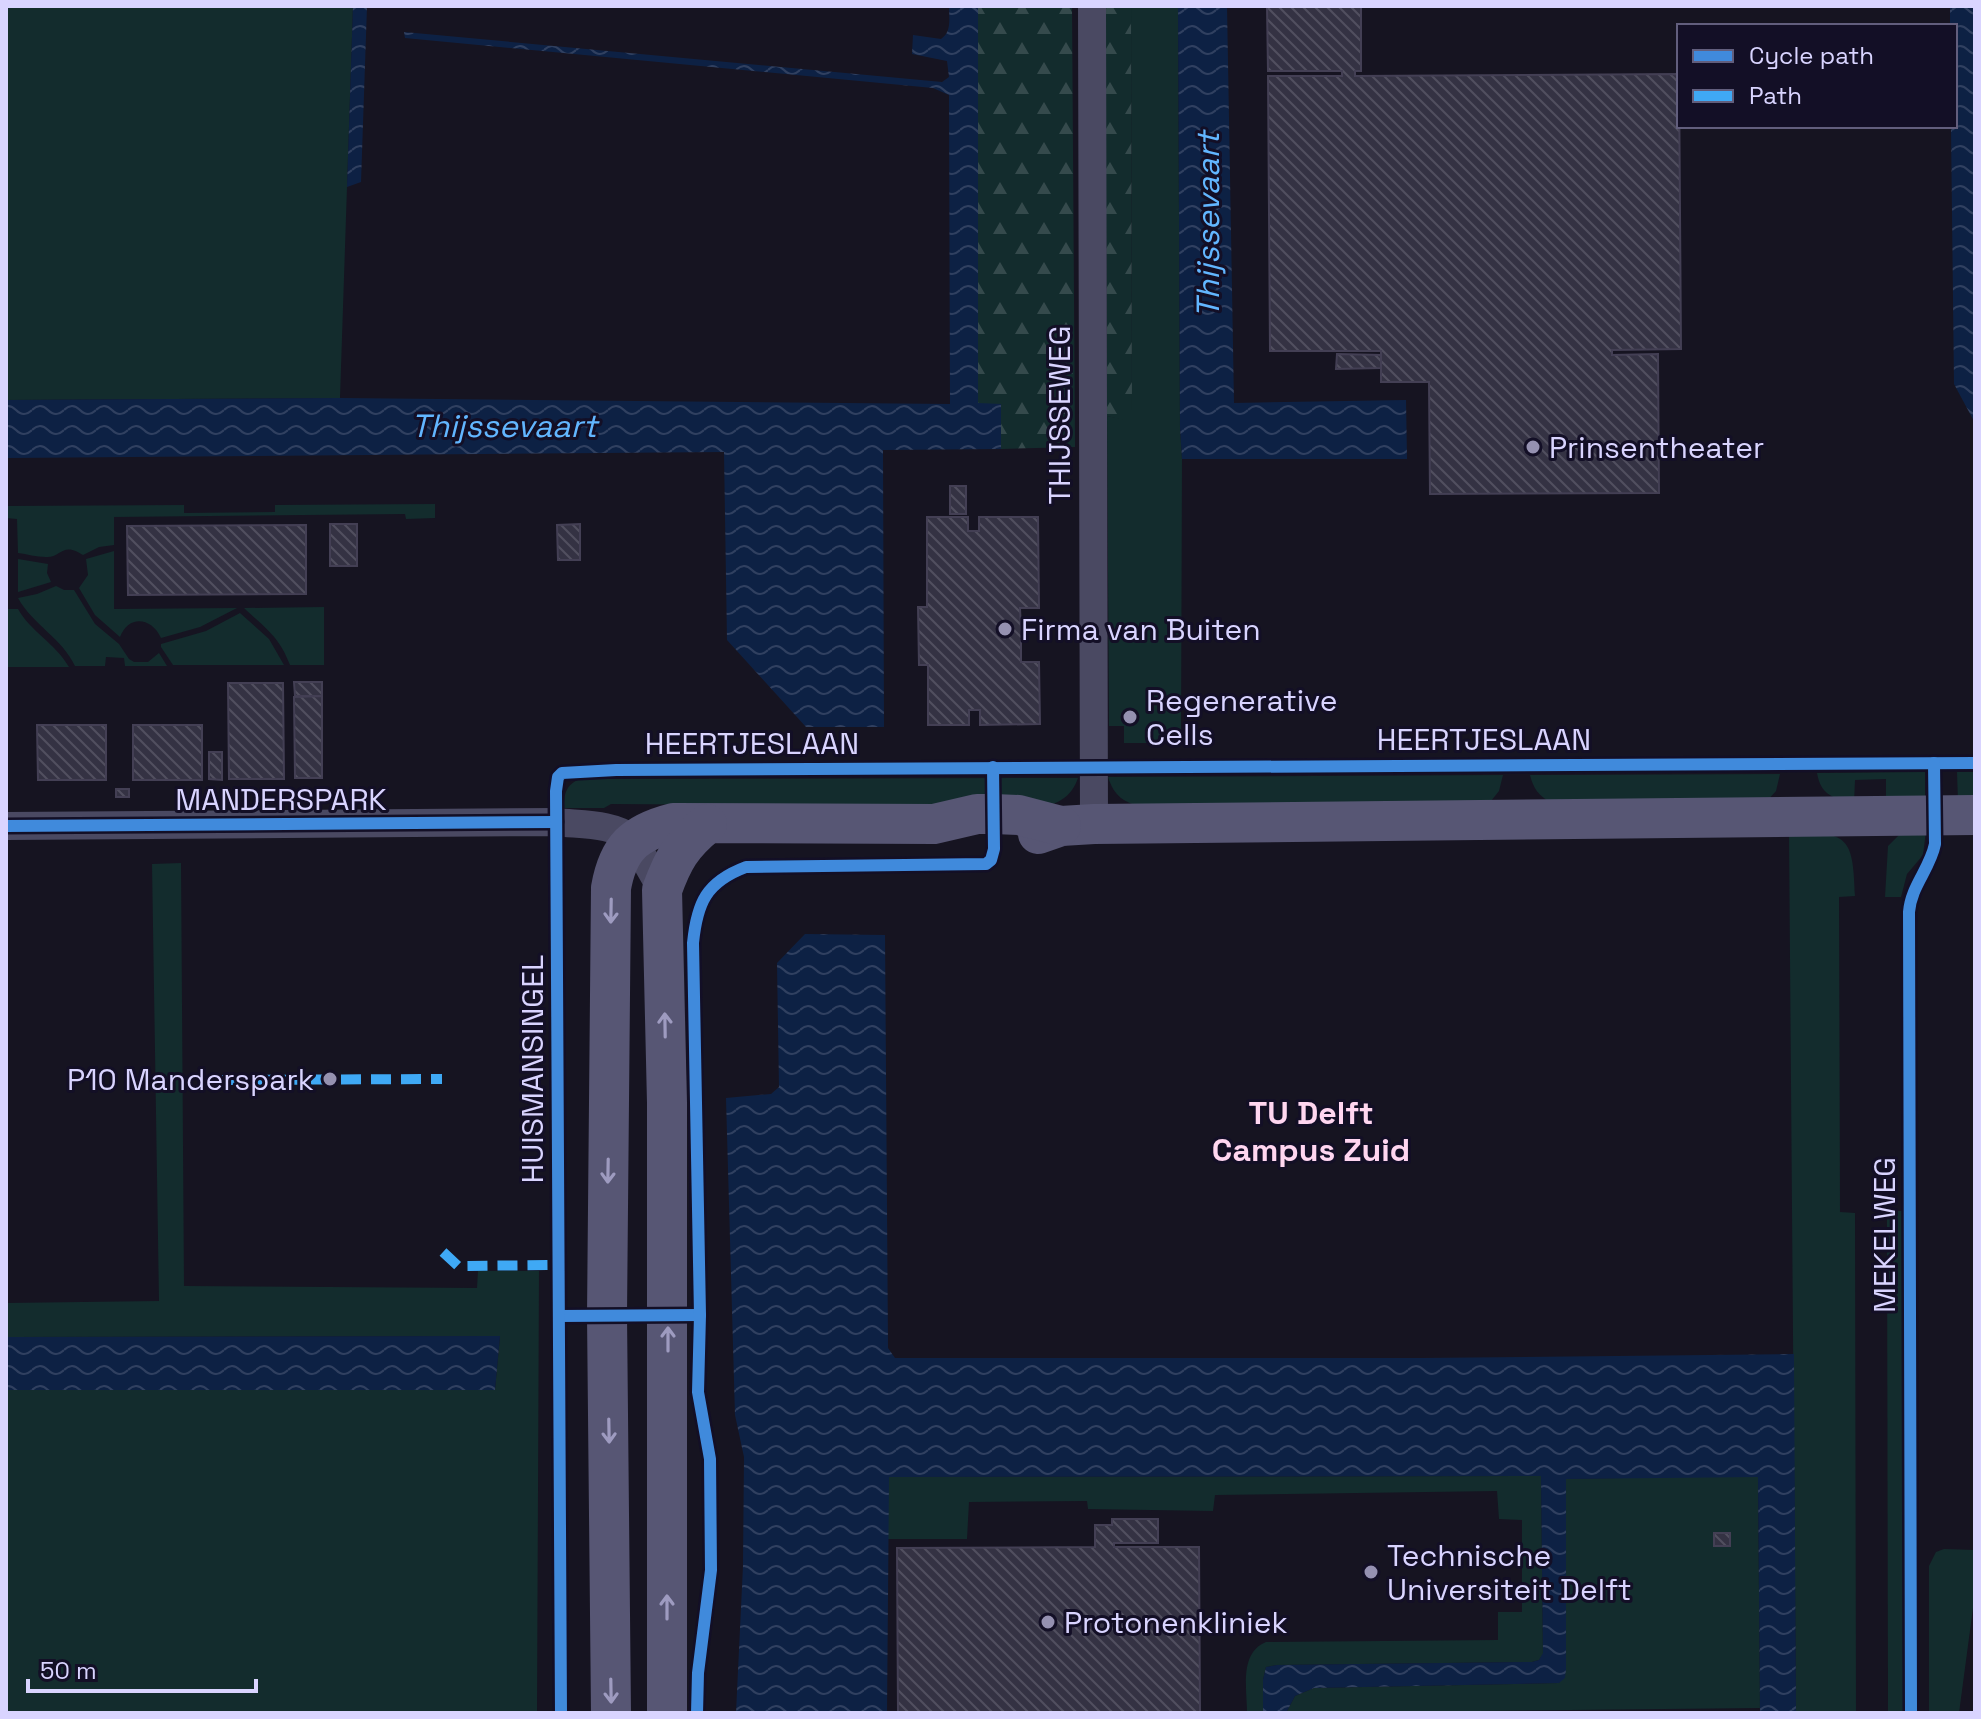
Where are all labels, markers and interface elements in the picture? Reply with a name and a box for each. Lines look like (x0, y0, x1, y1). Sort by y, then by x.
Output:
legend (1677, 24, 1957, 128)
text: Cycle path (1749, 40, 1874, 71)
text: Path (1749, 80, 1802, 111)
water label: Thijssevaart (1188, 128, 1228, 318)
street label: THIJSSEWEG (1040, 325, 1079, 505)
water label: Thijssevaart (411, 406, 601, 446)
place label: Prinsentheater (1549, 428, 1764, 467)
marker: Prinsentheater (1524, 438, 1542, 456)
place label: Firma van Buiten (1021, 610, 1261, 649)
marker: Firma van Buiten (996, 620, 1014, 638)
place label: Regenerative Cells (1146, 681, 1337, 754)
marker: Regenerative Cells (1121, 708, 1139, 726)
street label: HEERTJESLAAN (1377, 720, 1591, 759)
street label: HEERTJESLAAN (645, 724, 859, 763)
street label: MANDERSPARK (175, 780, 387, 819)
one-way arrow (603, 897, 618, 924)
street label: HUISMANSINGEL (513, 955, 552, 1183)
one-way arrow (658, 1012, 673, 1039)
place label: P10 Manderspark (67, 1060, 314, 1099)
marker: P10 Manderspark (321, 1070, 339, 1088)
district label: TU Delft Campus Zuid (1212, 1093, 1410, 1170)
one-way arrow (600, 1157, 616, 1184)
street label: MEKELWEG (1865, 1157, 1904, 1313)
one-way arrow (660, 1326, 676, 1353)
one-way arrow (601, 1417, 616, 1444)
place label: Technische Universiteit Delft (1387, 1536, 1632, 1609)
marker: Technische Universiteit Delft (1362, 1563, 1380, 1581)
one-way arrow (659, 1594, 675, 1621)
place label: Protonenkliniek (1064, 1603, 1288, 1642)
marker: Protonenkliniek (1039, 1613, 1057, 1631)
scale bar (28, 1643, 256, 1693)
text: 50 m (40, 1655, 97, 1686)
one-way arrow (603, 1677, 619, 1704)

